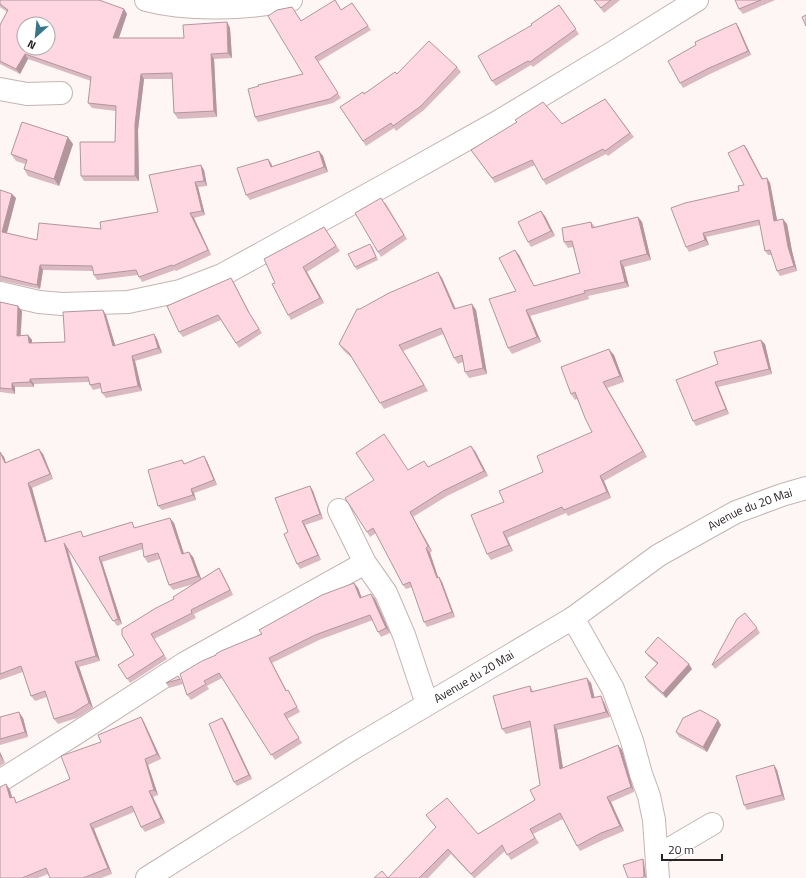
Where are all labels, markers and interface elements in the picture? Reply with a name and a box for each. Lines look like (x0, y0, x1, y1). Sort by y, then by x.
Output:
north arrow (16, 16, 56, 56)
text: N (24, 36, 38, 54)
street label: Avenue du 20 Mai (704, 483, 794, 535)
street label: Avenue du 20 Mai (430, 645, 517, 707)
scale bar (662, 836, 722, 862)
text: 20 m (668, 840, 694, 859)

